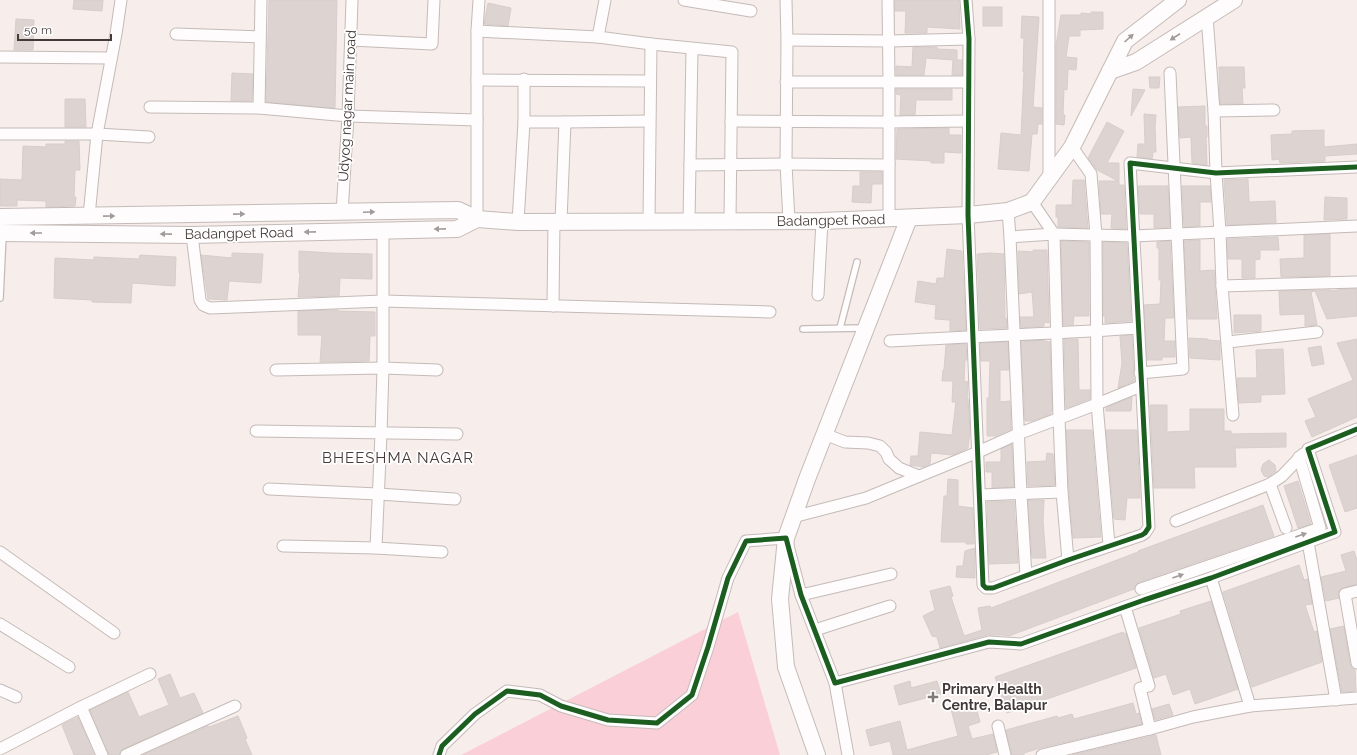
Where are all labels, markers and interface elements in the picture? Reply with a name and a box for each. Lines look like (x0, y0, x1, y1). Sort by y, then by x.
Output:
scale bar (18, 16, 111, 42)
text: 50 m (24, 23, 52, 37)
street label: Udyog nagar main road (335, 30, 359, 182)
one-way arrow (1169, 33, 1180, 41)
one-way arrow (1124, 34, 1134, 43)
one-way arrow (363, 208, 375, 215)
one-way arrow (233, 211, 246, 217)
street label: Badangpet Road (776, 211, 886, 229)
one-way arrow (103, 213, 116, 219)
street label: Badangpet Road (184, 224, 294, 242)
one-way arrow (433, 226, 446, 232)
one-way arrow (303, 229, 316, 235)
one-way arrow (29, 230, 42, 236)
one-way arrow (159, 231, 172, 237)
district label: BHEESHMA NAGAR (322, 449, 474, 467)
one-way arrow (1295, 531, 1307, 537)
one-way arrow (1172, 573, 1184, 579)
place label: Primary Health Centre, Balapur (942, 681, 1048, 713)
marker: Primary Health Centre, Balapur (927, 691, 939, 703)

